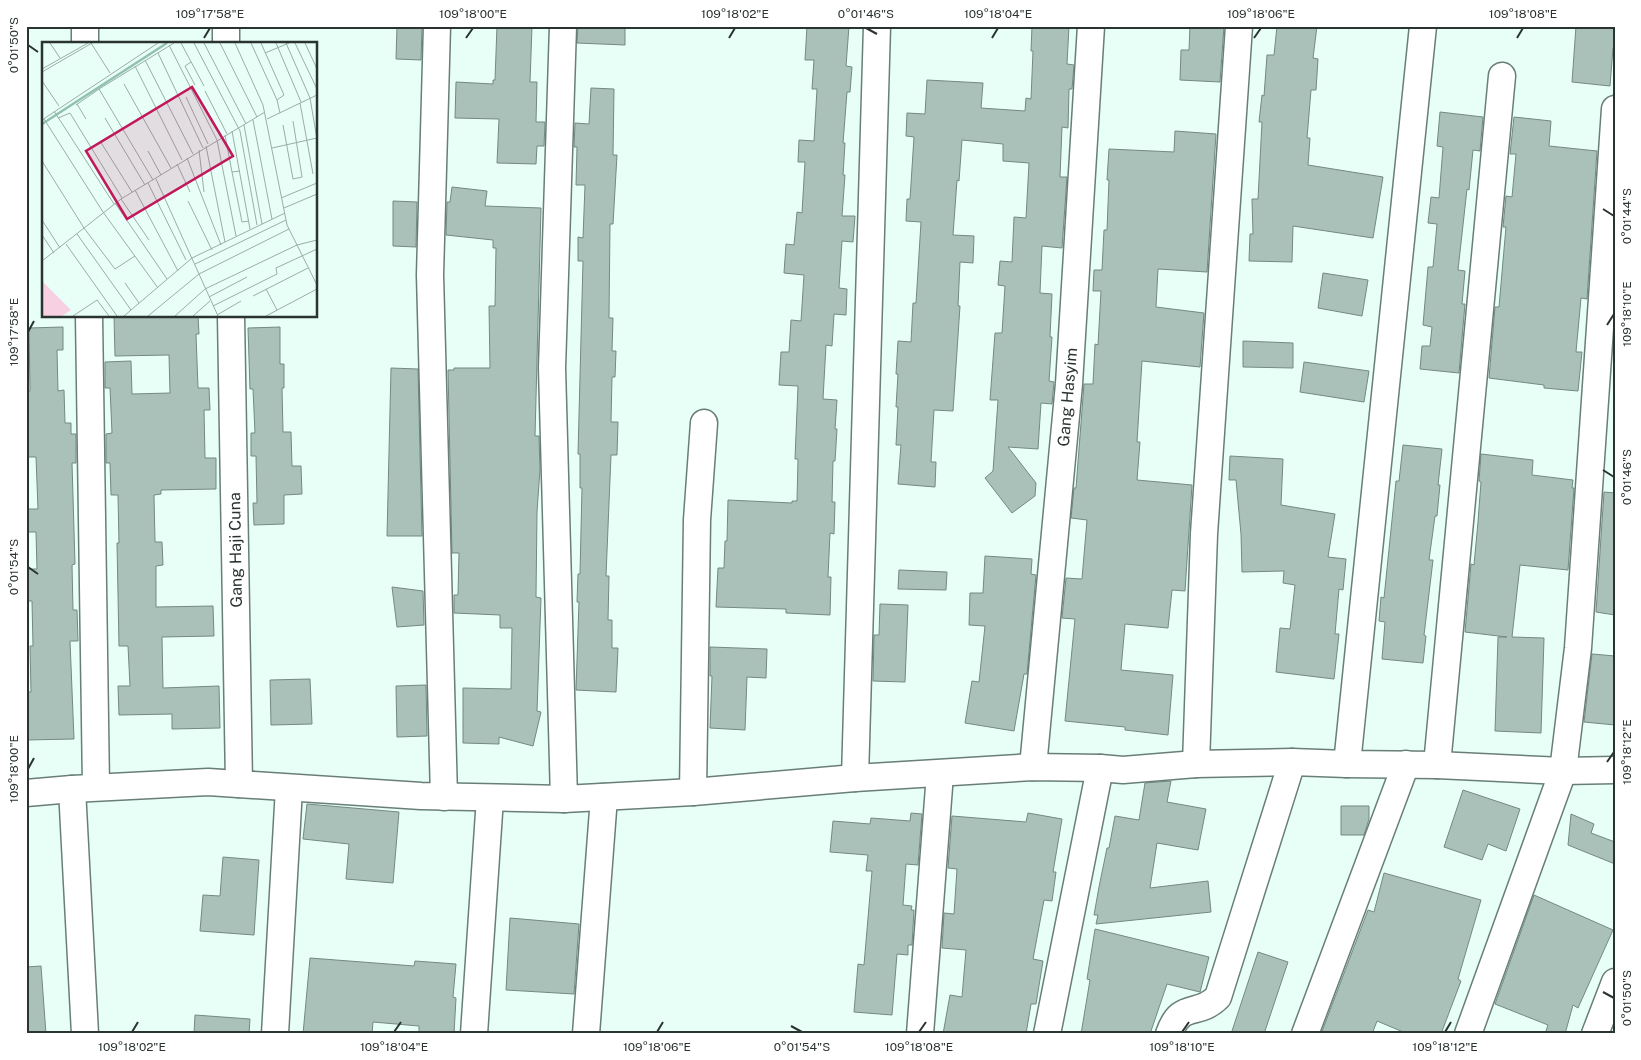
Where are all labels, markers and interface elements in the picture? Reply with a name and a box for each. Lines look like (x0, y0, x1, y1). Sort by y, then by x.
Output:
text: 109°17'58"E (176, 7, 244, 21)
text: 109°18'00"E (439, 7, 507, 21)
text: 109°18'02"E (701, 7, 769, 21)
text: 0°01'46"S (838, 7, 894, 21)
text: 109°18'04"E (964, 7, 1032, 21)
text: 109°18'06"E (1227, 7, 1295, 21)
text: 109°18'08"E (1489, 7, 1557, 21)
text: 0°01'50"S (7, 17, 21, 73)
inset map (42, 42, 318, 318)
text: 0°01'44"S (1620, 188, 1634, 244)
text: 109°18'10"E (1620, 281, 1634, 347)
text: 109°17'58"E (7, 298, 21, 366)
street label: Gang Hasyim (1054, 347, 1081, 447)
text: 0°01'46"S (1620, 449, 1634, 505)
street label: Gang Haji Cuna (225, 492, 246, 608)
text: 0°01'54"S (7, 539, 21, 595)
text: 109°18'12"E (1620, 719, 1634, 785)
text: 109°18'00"E (7, 735, 21, 803)
text: 0°01'50"S (1620, 970, 1634, 1026)
text: 109°18'02"E (98, 1040, 166, 1054)
text: 109°18'04"E (360, 1040, 428, 1054)
text: 109°18'06"E (623, 1040, 691, 1054)
text: 0°01'54"S (774, 1040, 830, 1054)
text: 109°18'08"E (885, 1040, 953, 1054)
text: 109°18'10"E (1149, 1040, 1215, 1054)
text: 109°18'12"E (1412, 1040, 1478, 1054)

